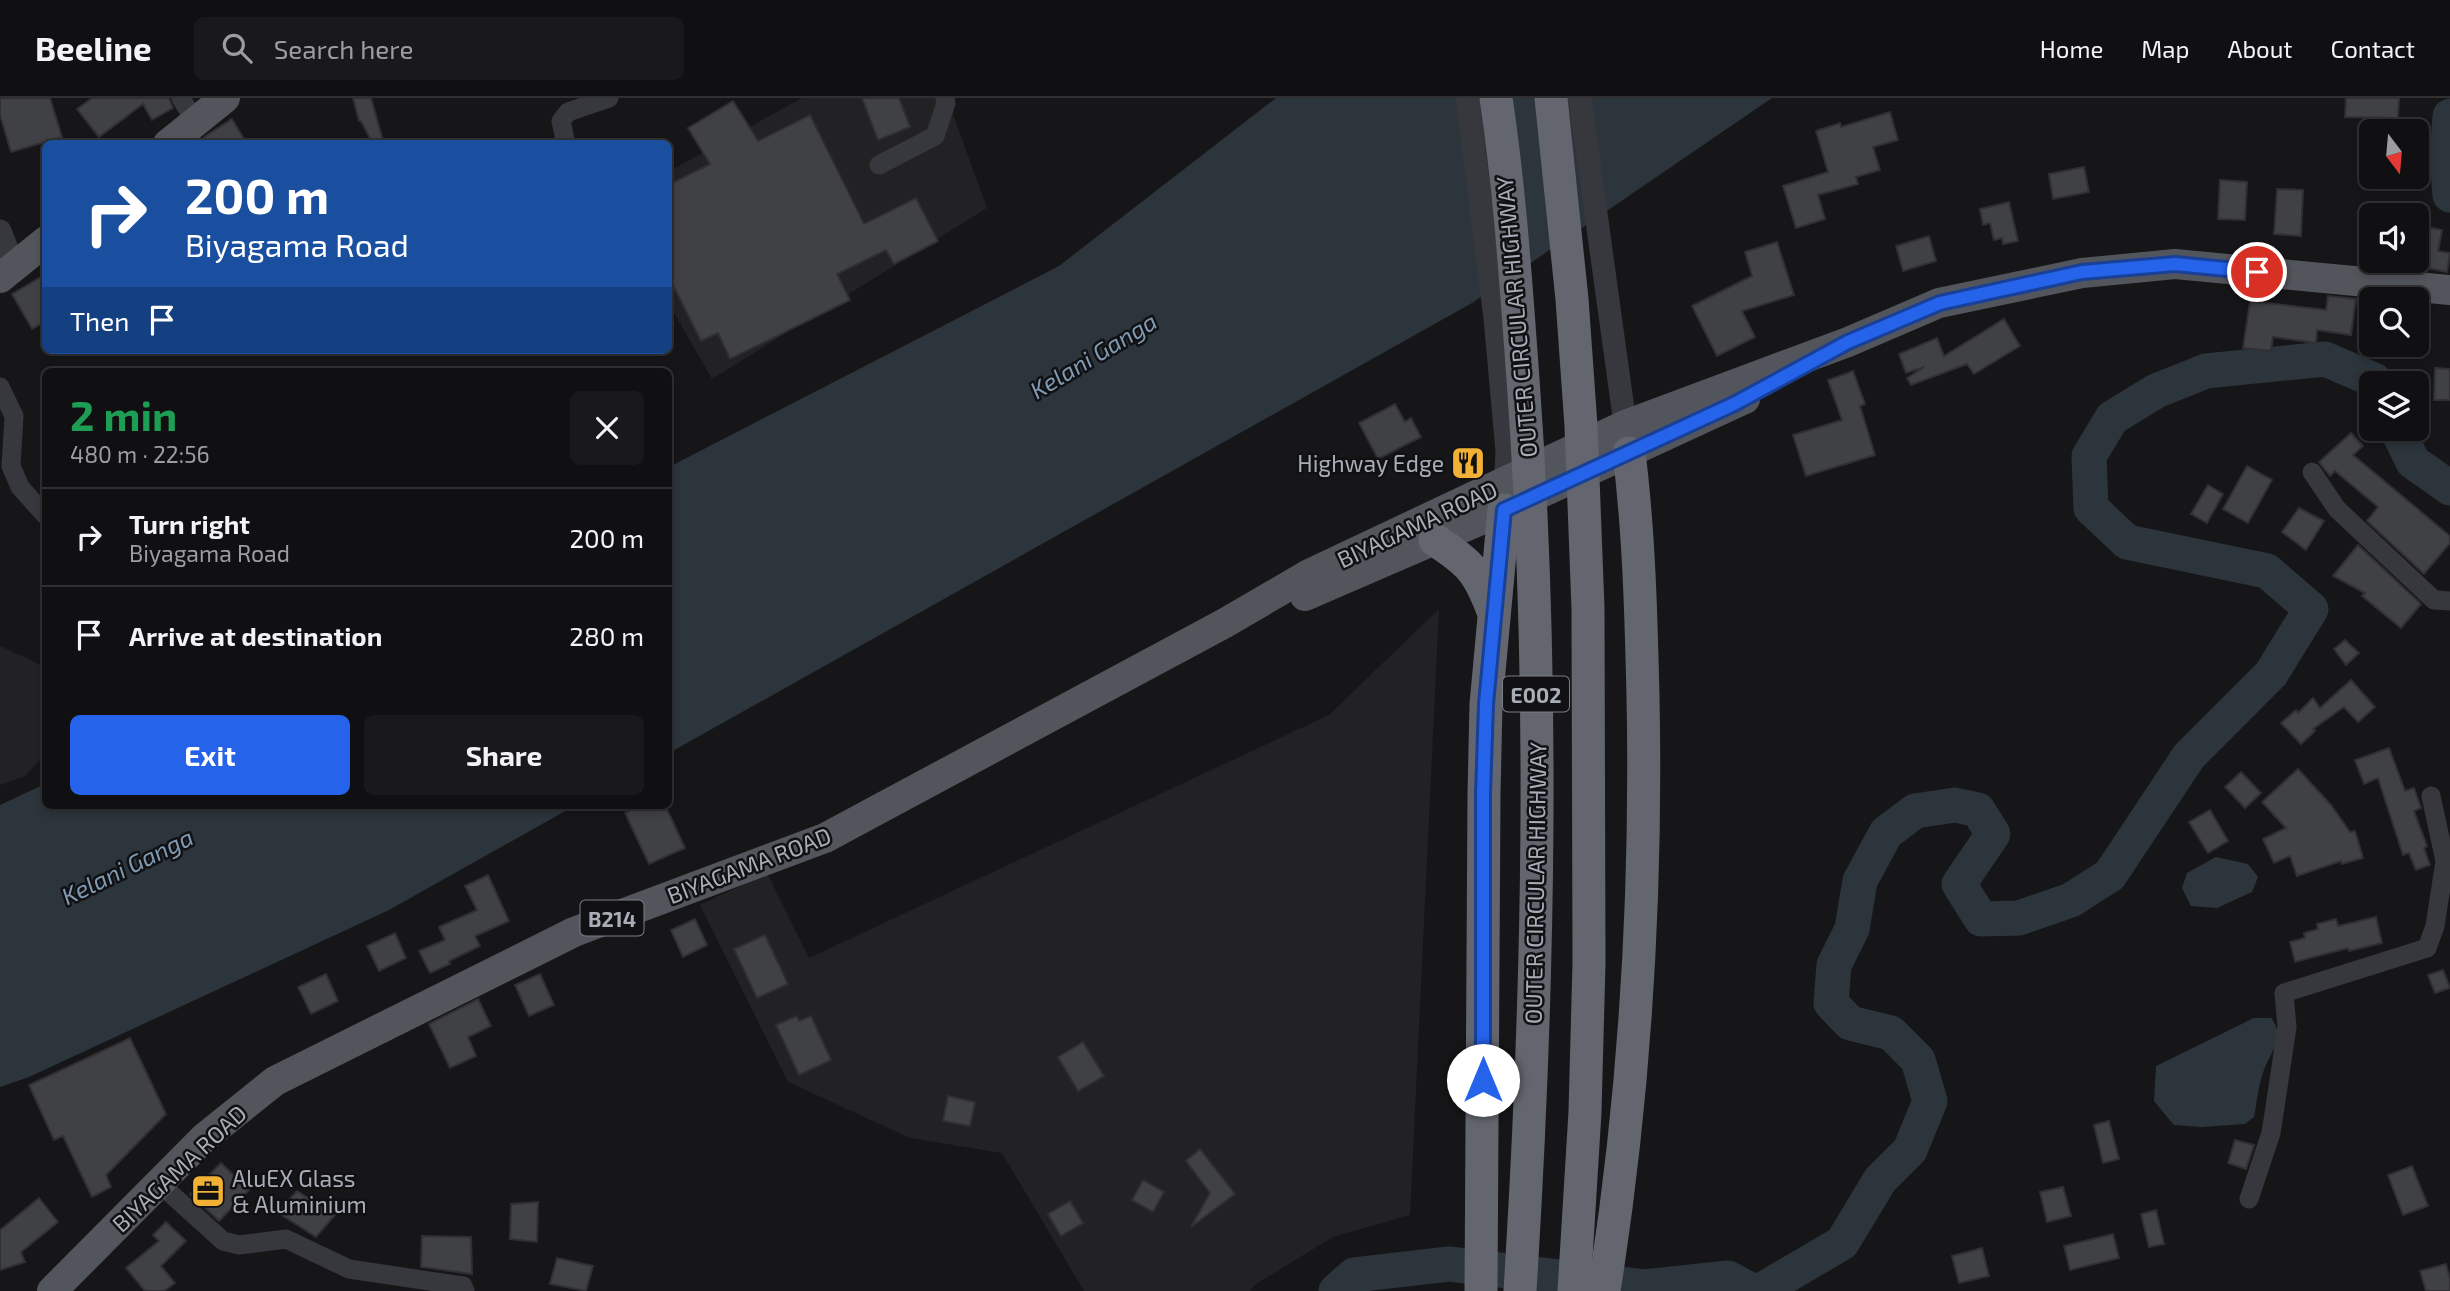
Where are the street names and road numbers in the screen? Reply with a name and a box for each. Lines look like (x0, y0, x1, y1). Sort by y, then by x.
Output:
street label: OUTER CIRCULAR HIGHWAY (1490, 175, 1542, 459)
street label: BIYAGAMA ROAD (1333, 475, 1501, 573)
road number: E002 (1503, 676, 1569, 712)
street label: OUTER CIRCULAR HIGHWAY (1519, 742, 1551, 1024)
street label: BIYAGAMA ROAD (663, 821, 835, 909)
road number: B214 (580, 900, 644, 936)
street label: BIYAGAMA ROAD (106, 1099, 252, 1237)

